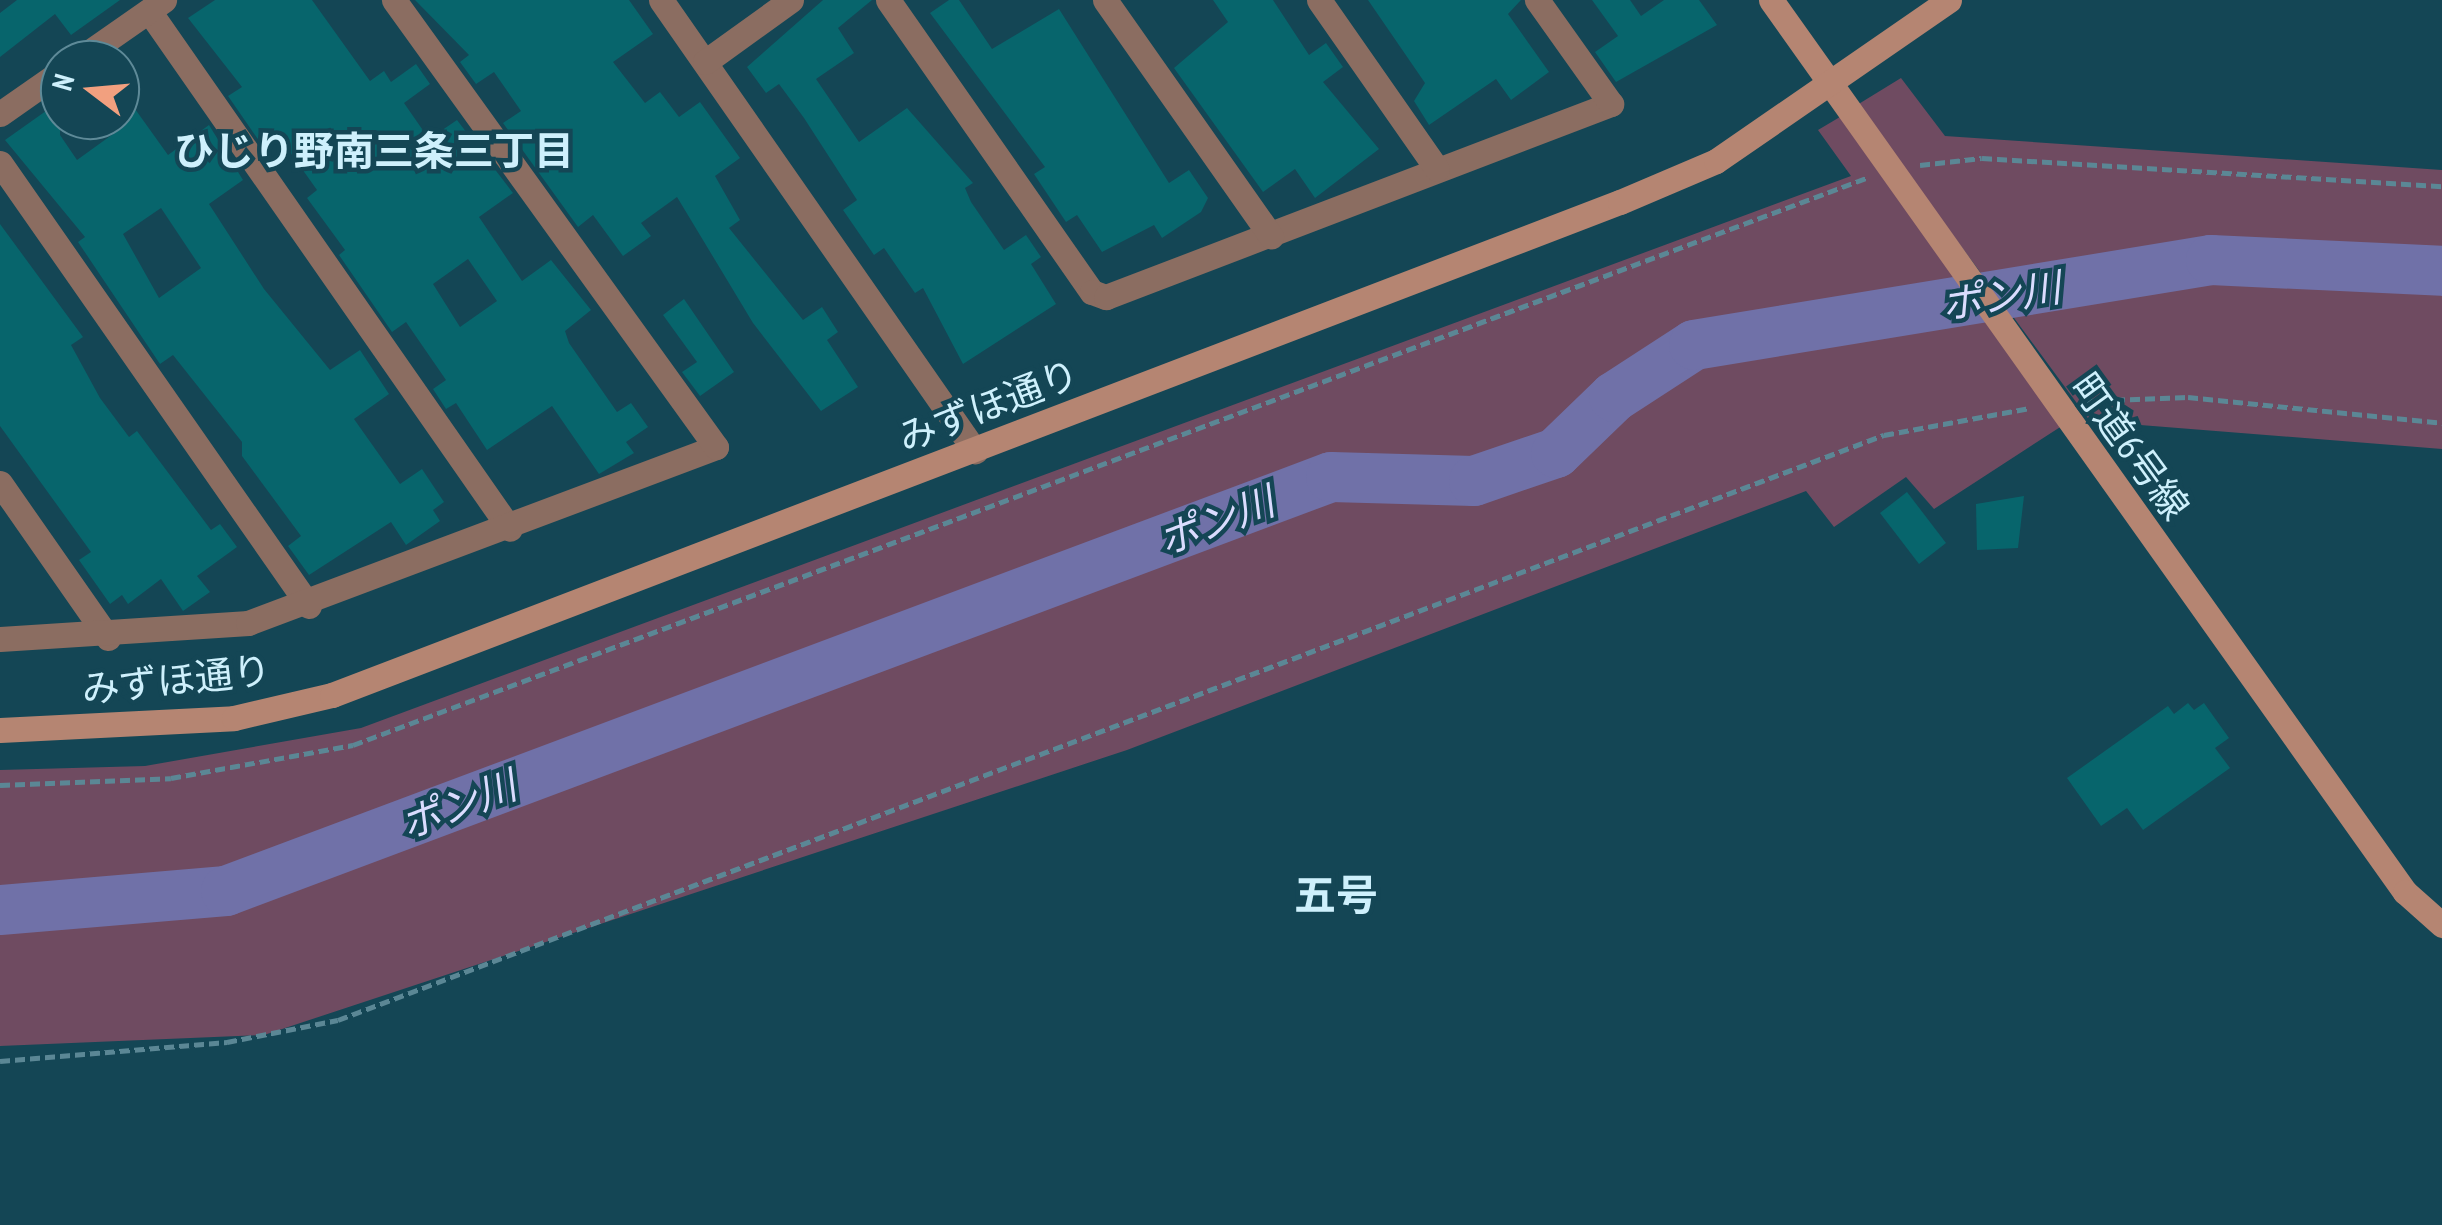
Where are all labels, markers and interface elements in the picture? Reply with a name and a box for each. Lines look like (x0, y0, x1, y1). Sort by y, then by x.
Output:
north arrow (40, 40, 140, 140)
text: N (43, 70, 82, 95)
district label: ひじり野南三条三丁目 (174, 126, 574, 174)
water label: ポン川 (1938, 262, 2064, 328)
street label: みずほ通り (891, 350, 1085, 460)
street label: 町道6号線 (2063, 364, 2199, 528)
water label: ポン川 (1151, 476, 1281, 564)
street label: みずほ通り (79, 646, 273, 712)
water label: ポン川 (393, 760, 523, 848)
district label: 五号 (1294, 870, 1378, 920)

